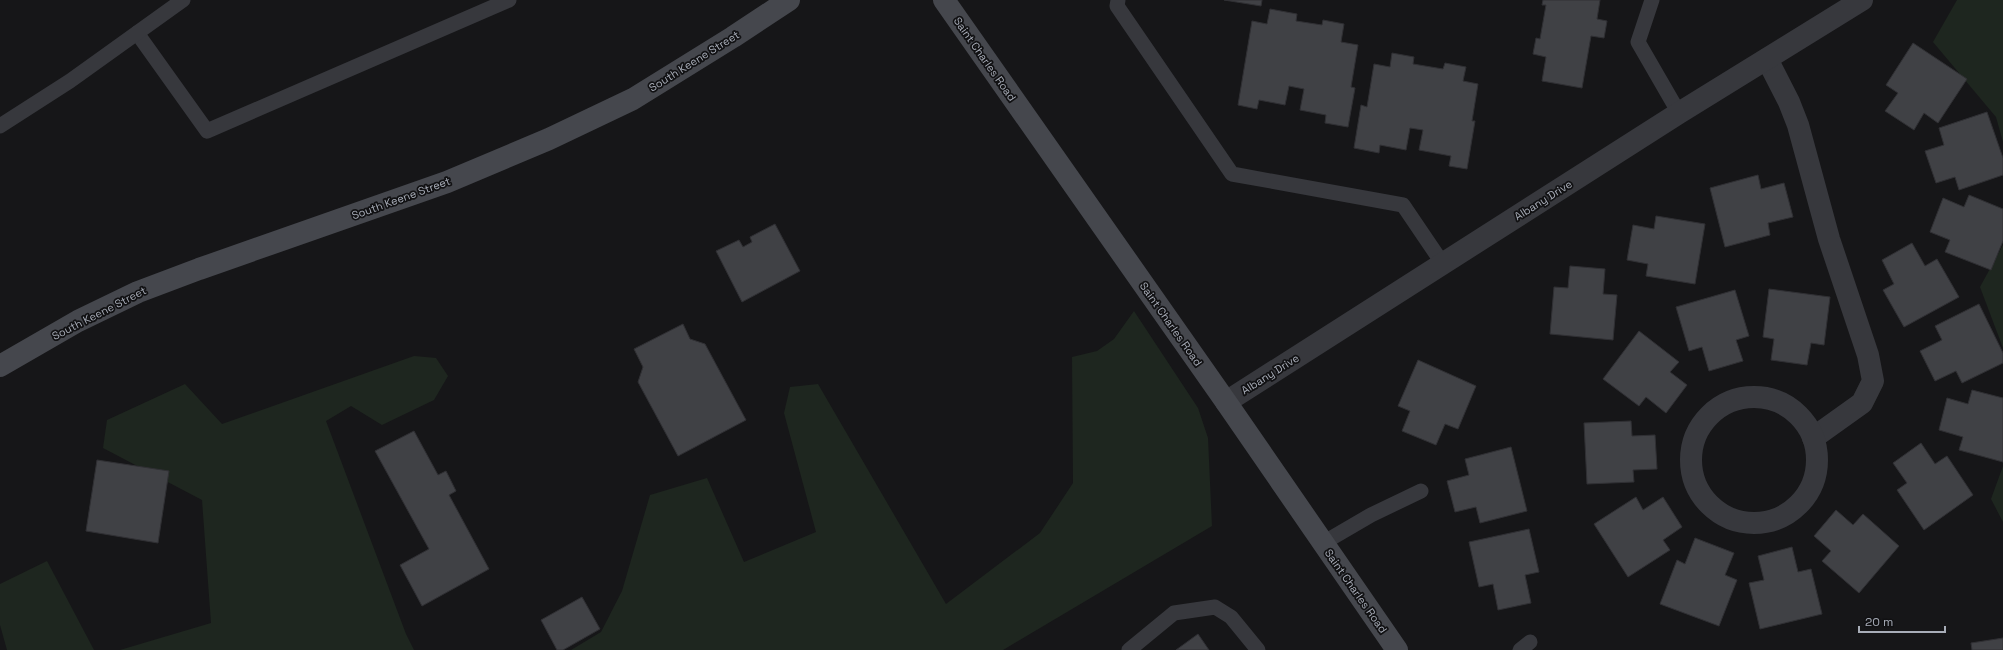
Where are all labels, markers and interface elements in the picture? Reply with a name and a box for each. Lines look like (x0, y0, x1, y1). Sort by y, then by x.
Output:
street label: Saint Charles Road (951, 14, 1019, 104)
street label: South Keene Street (646, 27, 742, 95)
street label: South Keene Street (350, 174, 452, 222)
street label: Albany Drive (1511, 177, 1575, 223)
street label: Saint Charles Road (1137, 279, 1205, 369)
street label: South Keene Street (49, 283, 149, 343)
street label: Albany Drive (1238, 351, 1302, 397)
street label: Saint Charles Road (1322, 546, 1390, 636)
scale bar (1859, 608, 1945, 634)
text: 20 m (1865, 614, 1893, 630)

